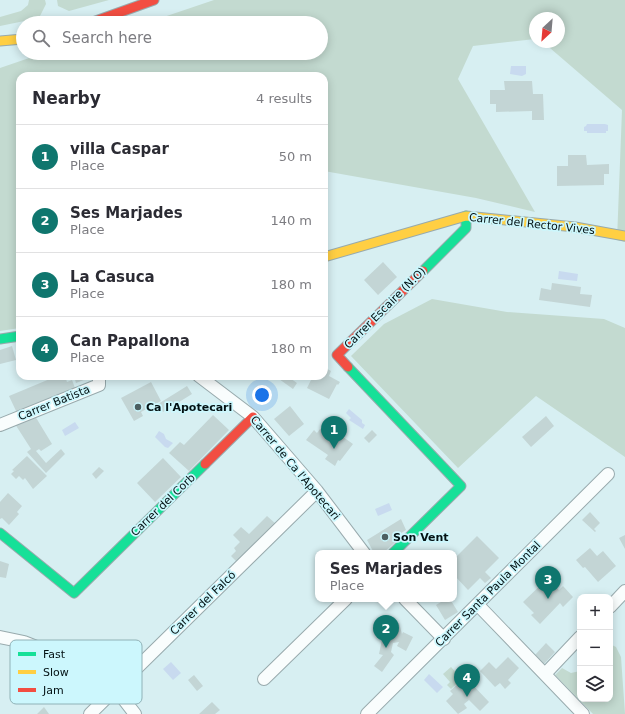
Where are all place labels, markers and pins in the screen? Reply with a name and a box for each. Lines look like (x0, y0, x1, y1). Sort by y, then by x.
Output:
place label: Ca l'Apotecari (146, 401, 232, 414)
marker: Ca l'Apotecari (133, 402, 143, 412)
pin: 1 (321, 416, 347, 449)
place label: Son Vent (393, 531, 449, 544)
marker: Son Vent (380, 532, 390, 542)
pin: 3 (535, 566, 561, 599)
pin: 2 (373, 615, 399, 648)
pin: 4 (454, 664, 480, 697)

